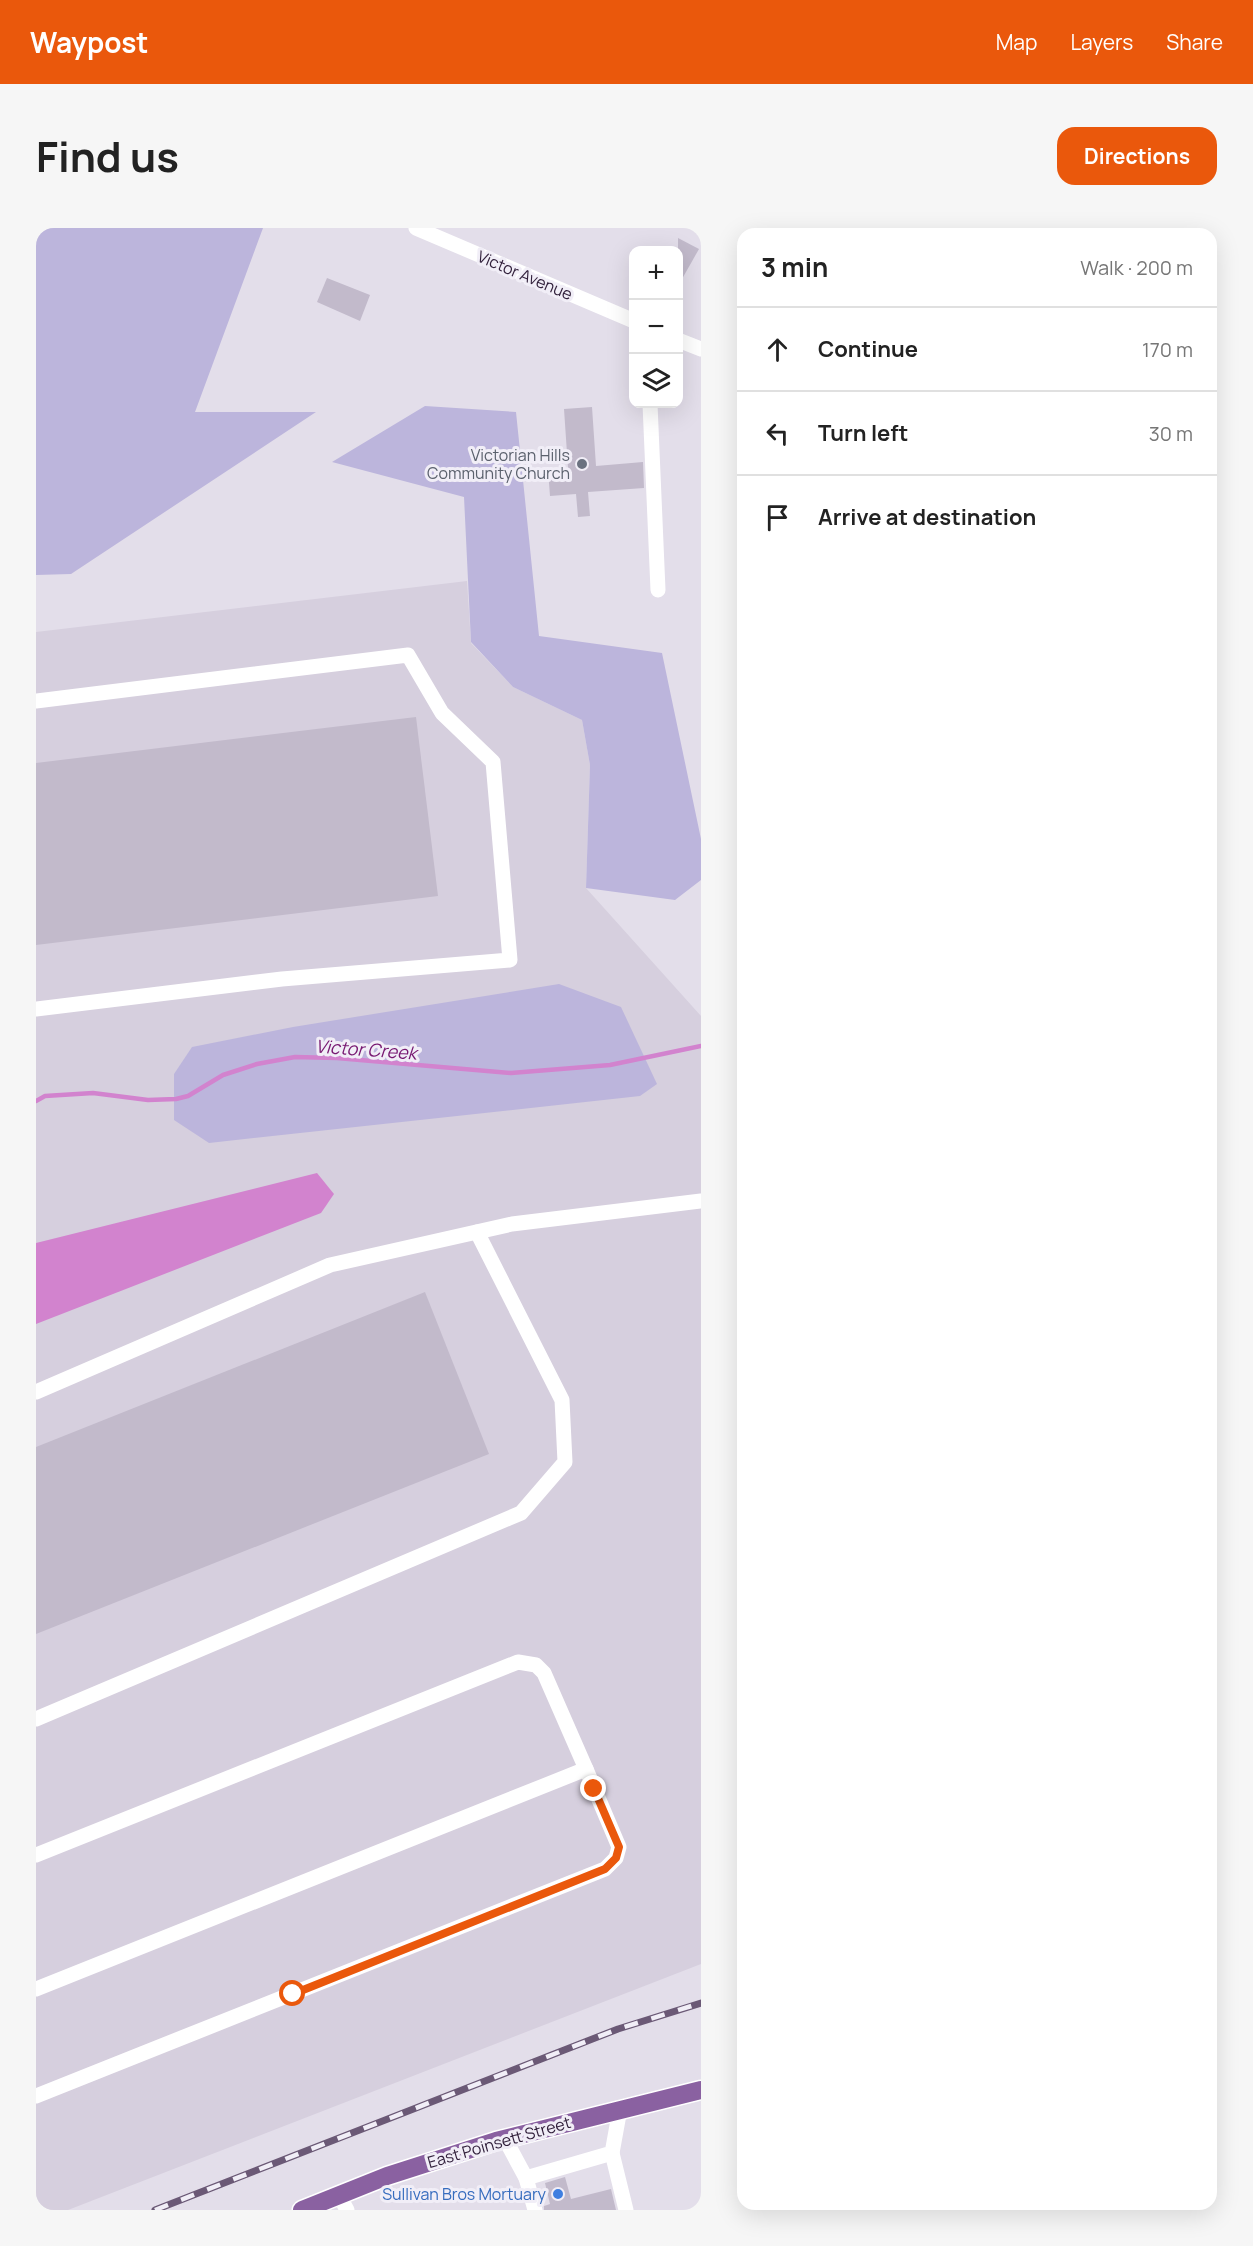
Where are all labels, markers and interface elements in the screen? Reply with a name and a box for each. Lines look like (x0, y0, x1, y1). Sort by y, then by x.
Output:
text: Waypost (30, 23, 149, 61)
text: Map (996, 28, 1037, 56)
text: Layers (1070, 28, 1133, 56)
text: Share (1166, 28, 1223, 56)
text: Find us (36, 127, 179, 185)
button: Directions (1057, 127, 1217, 185)
street label: Victor Avenue (474, 245, 576, 305)
map controls (629, 246, 683, 408)
button: + (629, 246, 683, 300)
text: 3 min (761, 249, 828, 285)
text: Walk · 200 m (1080, 254, 1193, 281)
button: − (629, 300, 683, 354)
icon: ahead (761, 333, 794, 366)
text: Continue (818, 334, 918, 364)
text: 170 m (1142, 336, 1193, 363)
button: layers (629, 354, 683, 408)
icon: left (761, 417, 794, 450)
text: Turn left (818, 418, 908, 448)
text: 30 m (1149, 420, 1193, 447)
place label: Victorian Hills Community Church (427, 444, 570, 484)
marker: Victorian Hills Community Church (575, 457, 589, 471)
icon: arrive (761, 501, 794, 534)
text: Arrive at destination (818, 502, 1036, 532)
water label: Victor Creek (315, 1033, 420, 1065)
route end (580, 1775, 606, 1801)
route start (279, 1980, 305, 2006)
street label: East Poinsett Street (425, 2111, 573, 2173)
place label: Sullivan Bros Mortuary (382, 2183, 547, 2205)
marker: Sullivan Bros Mortuary (551, 2187, 565, 2201)

